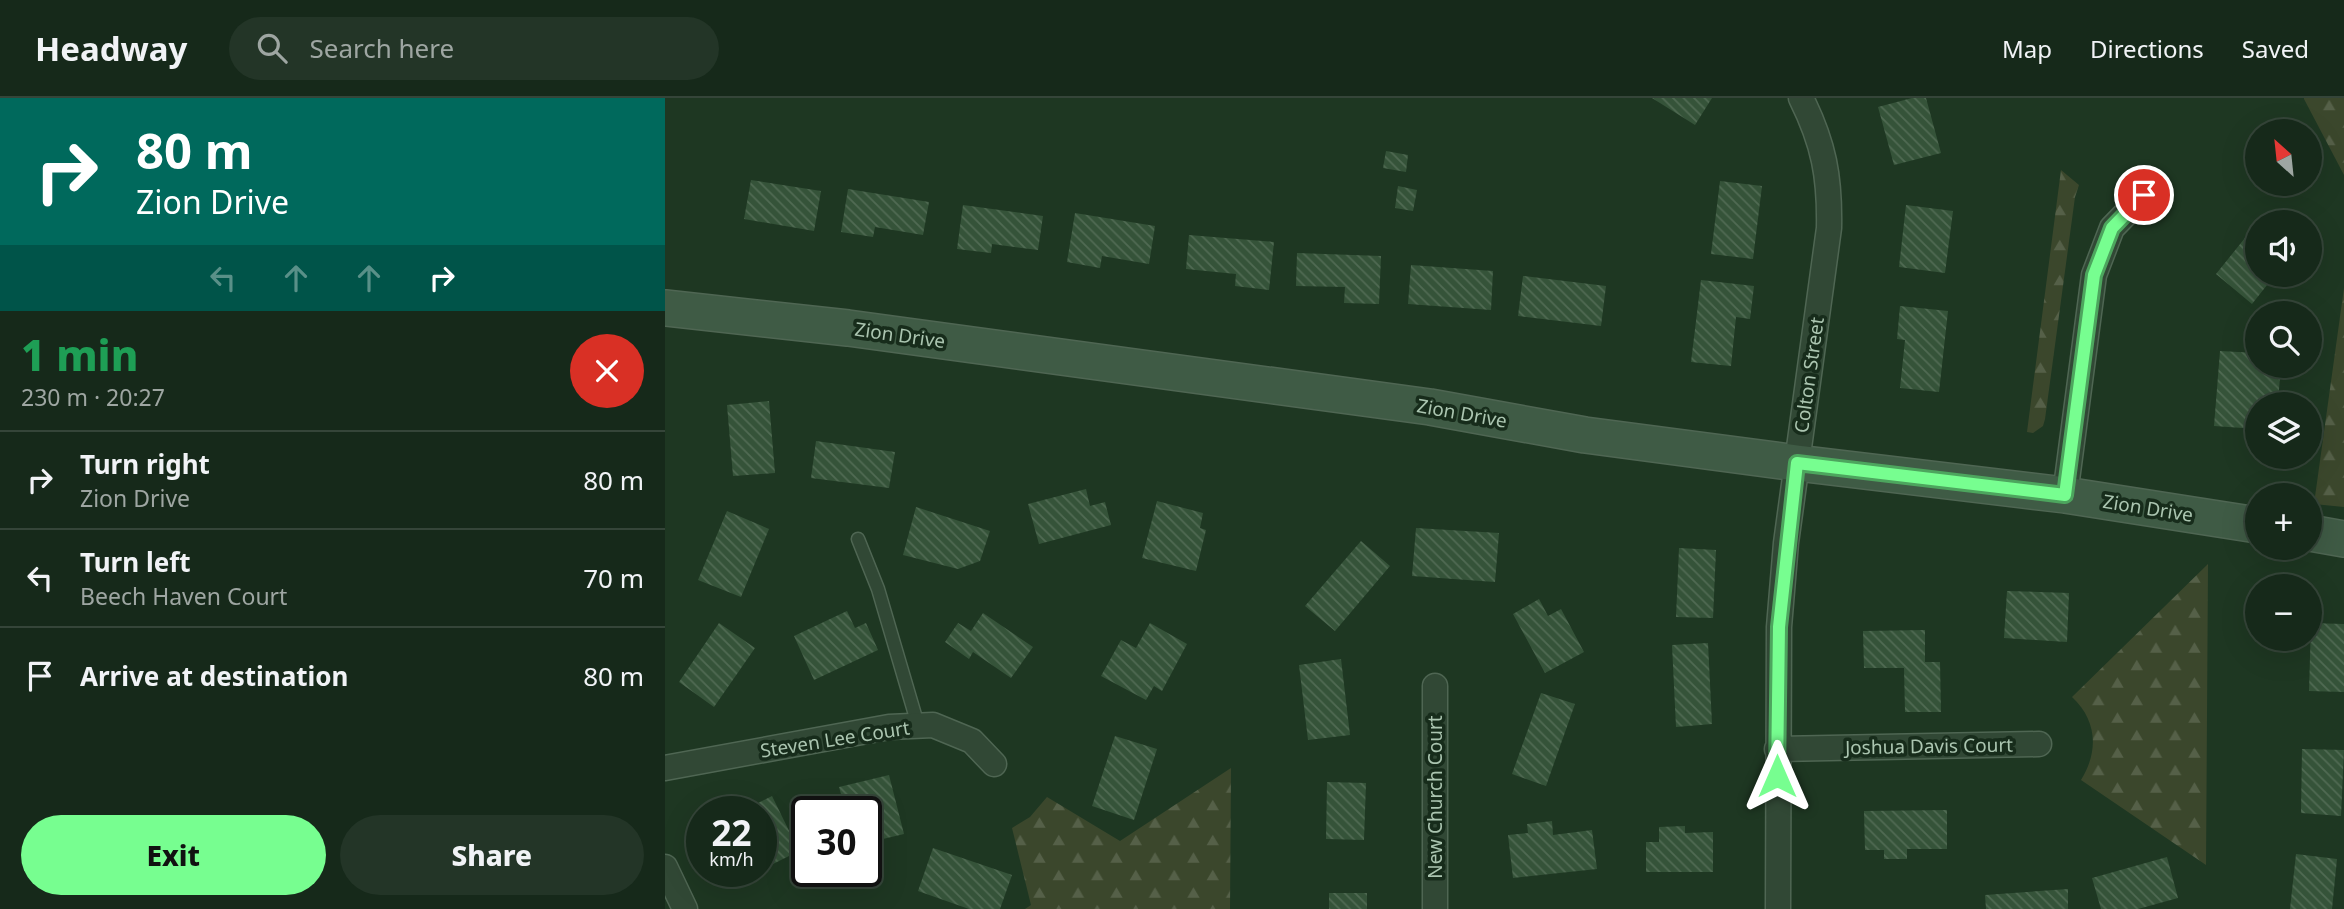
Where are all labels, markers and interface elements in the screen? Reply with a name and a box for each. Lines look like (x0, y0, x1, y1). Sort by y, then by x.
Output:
search box (229, 17, 719, 80)
text: Headway (35, 26, 187, 71)
icon: search (253, 29, 291, 67)
text: Search here (309, 30, 454, 66)
text: Map (2002, 32, 2052, 65)
text: Directions (2090, 32, 2204, 65)
text: Saved (2242, 32, 2309, 65)
text: 80 m (136, 117, 253, 183)
north arrow (2245, 119, 2322, 196)
map controls (2245, 119, 2322, 651)
icon: right (21, 126, 112, 217)
pin (2114, 165, 2174, 225)
icon: arrive (2125, 176, 2163, 214)
text: Zion Drive (136, 180, 289, 223)
button: sound (2245, 210, 2322, 287)
icon: left (204, 259, 242, 297)
icon: ahead (277, 259, 315, 297)
icon: ahead (350, 259, 388, 297)
icon: right (423, 259, 461, 297)
button: search (2245, 301, 2322, 378)
street label: Colton Street (1788, 315, 1830, 434)
street label: Zion Drive (853, 316, 947, 354)
text: 1 min (21, 326, 138, 383)
button: close (570, 334, 644, 408)
text: 230 m · 20:27 (21, 381, 165, 413)
street label: Zion Drive (1415, 392, 1509, 434)
button: layers (2245, 392, 2322, 469)
text: Turn right (80, 446, 210, 482)
icon: right (21, 461, 59, 499)
text: 80 m (583, 462, 644, 498)
text: Zion Drive (80, 482, 190, 514)
button: + (2245, 483, 2322, 560)
street label: Zion Drive (2101, 488, 2195, 528)
text: Turn left (80, 544, 191, 580)
icon: left (21, 559, 59, 597)
text: 70 m (583, 560, 644, 596)
button: − (2245, 574, 2322, 651)
text: Beech Haven Court (80, 580, 287, 612)
icon: arrive (21, 657, 59, 695)
text: Arrive at destination (80, 658, 349, 694)
text: 80 m (583, 658, 644, 694)
street label: Steven Lee Court (758, 714, 912, 764)
street label: New Church Court (1422, 715, 1448, 879)
street label: Joshua Davis Court (1843, 732, 2013, 760)
position arrow (1740, 739, 1814, 813)
speed limit sign: 30 (791, 796, 882, 887)
text: 22 (711, 809, 752, 856)
button: Exit (21, 815, 326, 895)
button: Share (340, 815, 644, 895)
text: km/h (709, 847, 754, 871)

